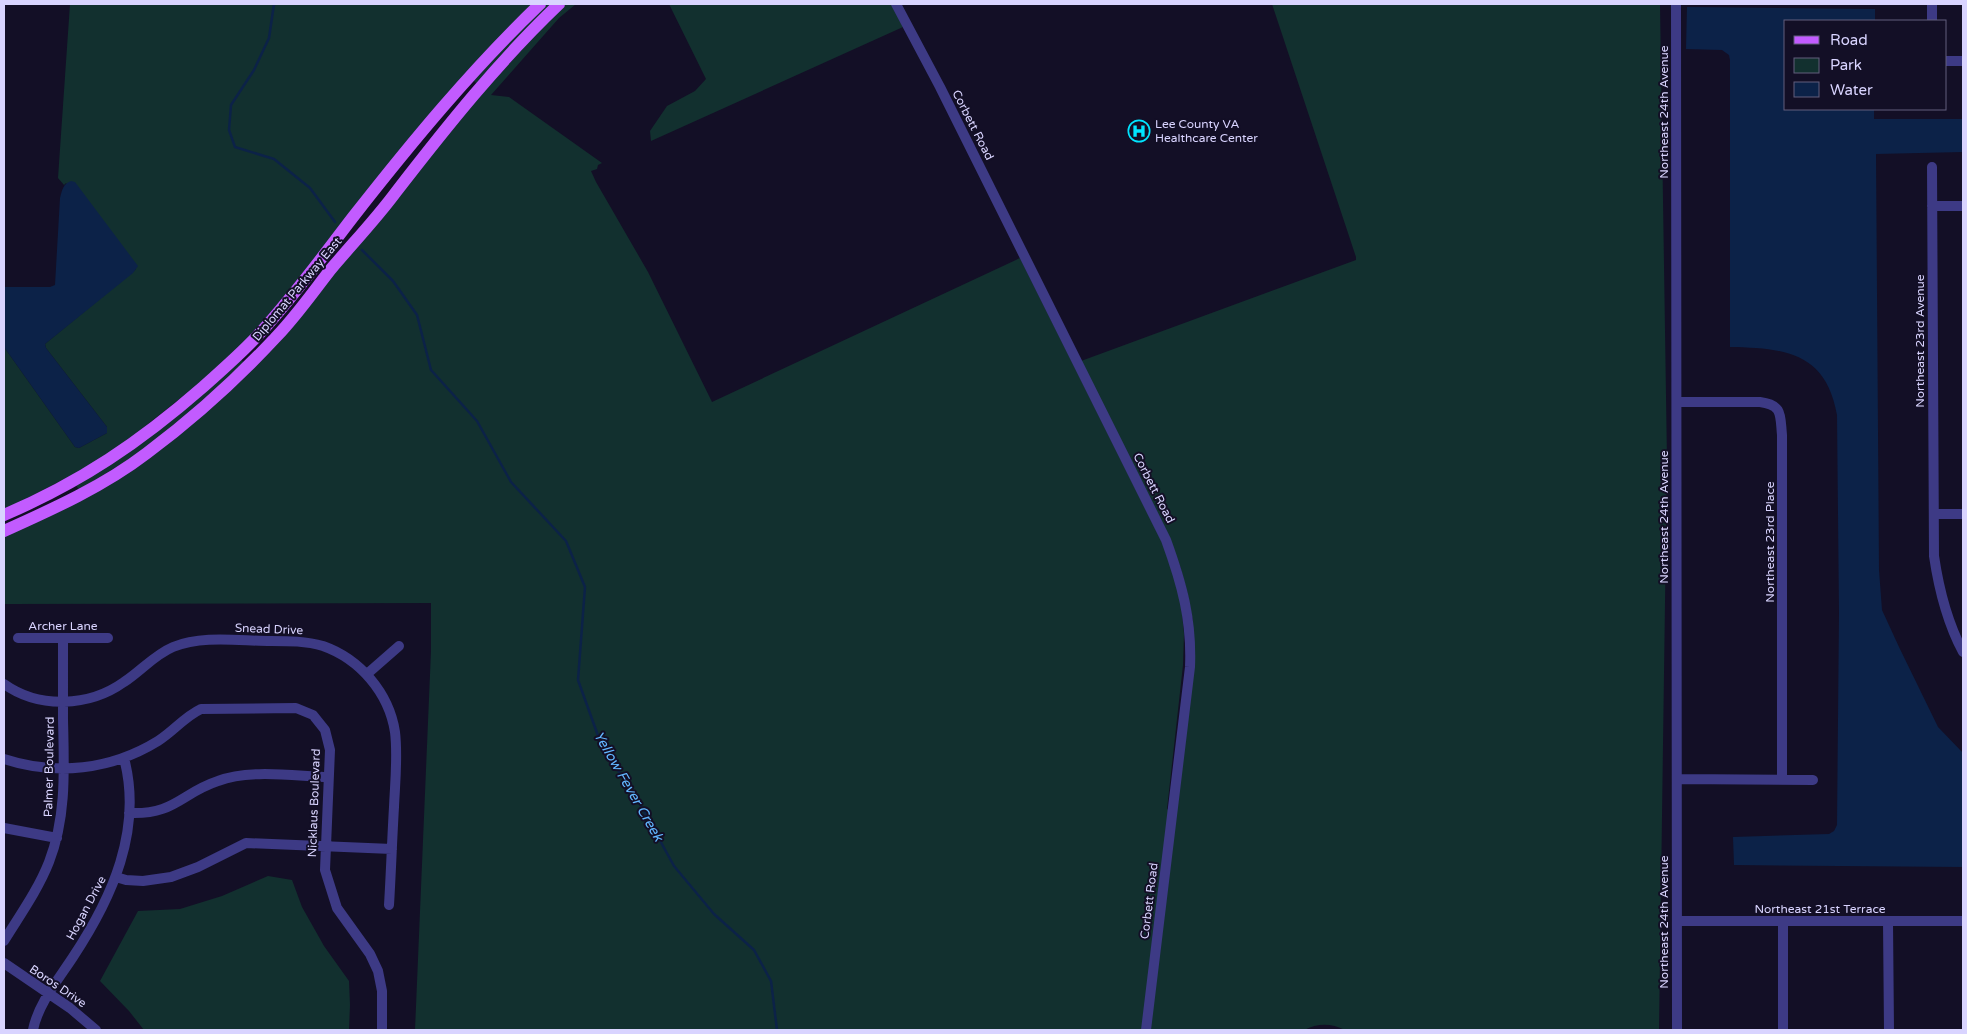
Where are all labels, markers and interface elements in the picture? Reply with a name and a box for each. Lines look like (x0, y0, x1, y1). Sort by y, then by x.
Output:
legend (1784, 20, 1947, 110)
text: Road (1830, 31, 1868, 49)
street label: Northeast 24th Avenue (1657, 45, 1671, 179)
text: Park (1830, 56, 1862, 74)
text: Water (1830, 81, 1873, 99)
street label: Corbett Road (949, 88, 997, 162)
place label: Lee County VA Healthcare Center (1155, 117, 1258, 145)
hospital icon: Lee County VA Healthcare Center (1127, 119, 1151, 143)
street label: Diplomat Parkway East (250, 234, 345, 344)
street label: Northeast 23rd Avenue (1913, 274, 1927, 408)
street label: Northeast 24th Avenue (1657, 450, 1671, 584)
street label: Corbett Road (1130, 451, 1178, 525)
street label: Northeast 23rd Place (1763, 481, 1777, 603)
street label: Archer Lane (28, 619, 98, 633)
street label: Snead Drive (235, 621, 304, 637)
street label: Palmer Boulevard (41, 717, 57, 817)
water label: Yellow Fever Creek (590, 728, 668, 845)
street label: Nicklaus Boulevard (305, 748, 323, 858)
street label: Northeast 24th Avenue (1657, 855, 1671, 989)
street label: Corbett Road (1137, 862, 1161, 940)
street label: Hogan Drive (63, 873, 109, 942)
street label: Northeast 21st Terrace (1754, 902, 1886, 916)
street label: Boros Drive (27, 962, 89, 1010)

